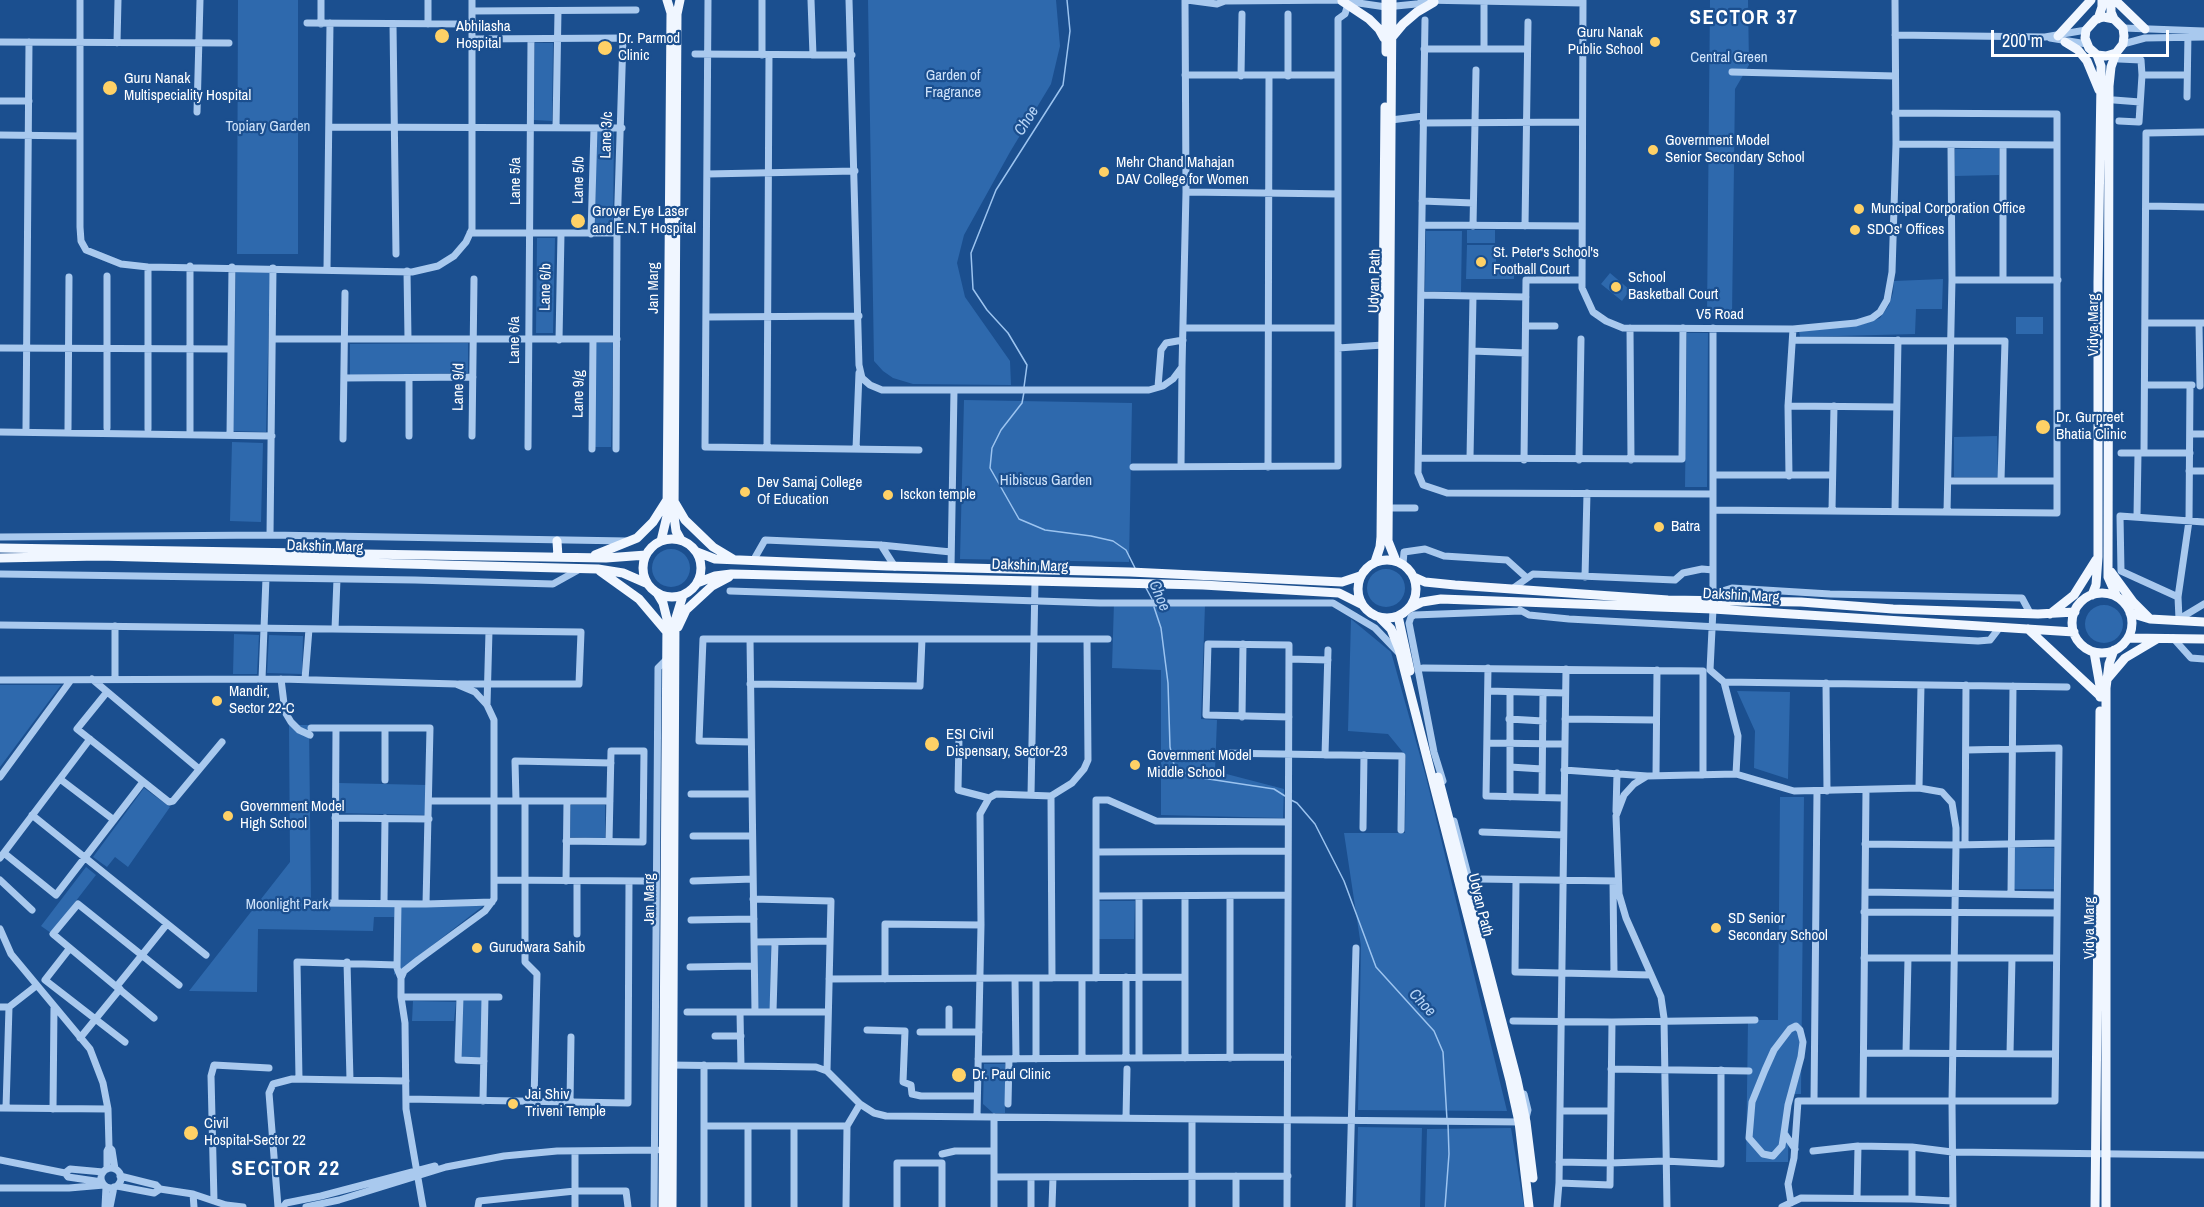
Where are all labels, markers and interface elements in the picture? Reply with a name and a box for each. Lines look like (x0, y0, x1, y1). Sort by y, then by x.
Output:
district label: SECTOR 37 (1690, 5, 1798, 31)
place label: Abhilasha Hospital (456, 18, 511, 53)
scale bar (1994, 18, 2172, 56)
place label: Guru Nanak Public School (1568, 24, 1643, 59)
marker: Abhilasha Hospital (433, 27, 451, 45)
text: 200 m (2002, 28, 2043, 53)
place label: Dr. Parmod Clinic (618, 30, 680, 65)
marker: Guru Nanak Public School (1648, 35, 1662, 49)
marker: Dr. Parmod Clinic (596, 39, 614, 57)
park label: Central Green (1690, 49, 1768, 67)
park label: Garden of Fragrance (925, 67, 981, 102)
place label: Guru Nanak Multispeciality Hospital (124, 70, 251, 105)
marker: Guru Nanak Multispeciality Hospital (101, 79, 119, 97)
water label: Choe (1011, 103, 1043, 139)
street label: Lane 3/c (597, 111, 617, 159)
park label: Topiary Garden (226, 118, 310, 136)
place label: Government Model Senior Secondary School (1665, 132, 1804, 167)
marker: Government Model Senior Secondary School (1646, 143, 1660, 157)
place label: Mehr Chand Mahajan DAV College for Women (1116, 154, 1249, 189)
street label: Lane 5/b (570, 156, 588, 204)
street label: Lane 5/a (507, 157, 525, 205)
marker: Mehr Chand Mahajan DAV College for Women (1097, 165, 1111, 179)
place label: Muncipal Corporation Office (1871, 200, 2025, 218)
marker: Muncipal Corporation Office (1852, 202, 1866, 216)
place label: Grover Eye Laser and E.N.T Hospital (592, 203, 696, 238)
marker: Grover Eye Laser and E.N.T Hospital (569, 212, 587, 230)
place label: SDOs' Offices (1867, 221, 1944, 239)
marker: SDOs' Offices (1848, 223, 1862, 237)
place label: St. Peter's School's Football Court (1493, 244, 1599, 279)
street label: Udyan Path (1365, 249, 1385, 313)
marker: St. Peter's School's Football Court (1474, 255, 1488, 269)
street label: Jan Marg (645, 262, 663, 314)
street label: Lane 6/b (537, 263, 555, 311)
place label: School Basketball Court (1628, 269, 1718, 304)
marker: School Basketball Court (1609, 280, 1623, 294)
street label: Vidya Marg (2085, 294, 2103, 356)
street label: V5 Road (1696, 306, 1744, 324)
street label: Lane 6/a (506, 316, 524, 364)
street label: Lane 9/d (450, 363, 468, 411)
street label: Lane 9/g (570, 370, 588, 418)
place label: Dr. Gurpreet Bhatia Clinic (2056, 409, 2126, 444)
marker: Dr. Gurpreet Bhatia Clinic (2034, 418, 2052, 436)
park label: Hibiscus Garden (1000, 472, 1092, 490)
place label: Dev Samaj College Of Education (757, 474, 862, 509)
marker: Dev Samaj College Of Education (738, 485, 752, 499)
place label: Isckon temple (900, 486, 976, 504)
marker: Isckon temple (881, 488, 895, 502)
place label: Batra (1671, 518, 1700, 536)
marker: Batra (1652, 520, 1666, 534)
street label: Dakshin Marg (286, 537, 364, 557)
street label: Dakshin Marg (991, 556, 1069, 576)
water label: Choe (1144, 578, 1174, 614)
street label: Dakshin Marg (1702, 585, 1780, 607)
place label: Mandir, Sector 22-C (229, 683, 295, 718)
marker: Mandir, Sector 22-C (210, 694, 224, 708)
place label: ESI Civil Dispensary, Sector-23 (946, 726, 1067, 761)
marker: ESI Civil Dispensary, Sector-23 (923, 735, 941, 753)
place label: Government Model Middle School (1147, 747, 1252, 782)
marker: Government Model Middle School (1128, 758, 1142, 772)
place label: Government Model High School (240, 798, 345, 833)
marker: Government Model High School (221, 809, 235, 823)
street label: Udyan Path (1463, 872, 1497, 938)
street label: Jan Marg (641, 873, 659, 925)
park label: Moonlight Park (246, 896, 328, 914)
street label: Vidya Marg (2081, 897, 2099, 959)
place label: SD Senior Secondary School (1728, 910, 1828, 945)
marker: SD Senior Secondary School (1709, 921, 1723, 935)
place label: Gurudwara Sahib (489, 939, 585, 957)
marker: Gurudwara Sahib (470, 941, 484, 955)
water label: Choe (1404, 985, 1440, 1021)
marker: Dr. Paul Clinic (950, 1066, 968, 1084)
place label: Dr. Paul Clinic (972, 1066, 1051, 1084)
place label: Jai Shiv Triveni Temple (525, 1086, 606, 1121)
marker: Jai Shiv Triveni Temple (506, 1097, 520, 1111)
place label: Civil Hospital-Sector 22 (204, 1115, 306, 1150)
marker: Civil Hospital-Sector 22 (182, 1124, 200, 1142)
district label: SECTOR 22 (232, 1156, 340, 1182)

